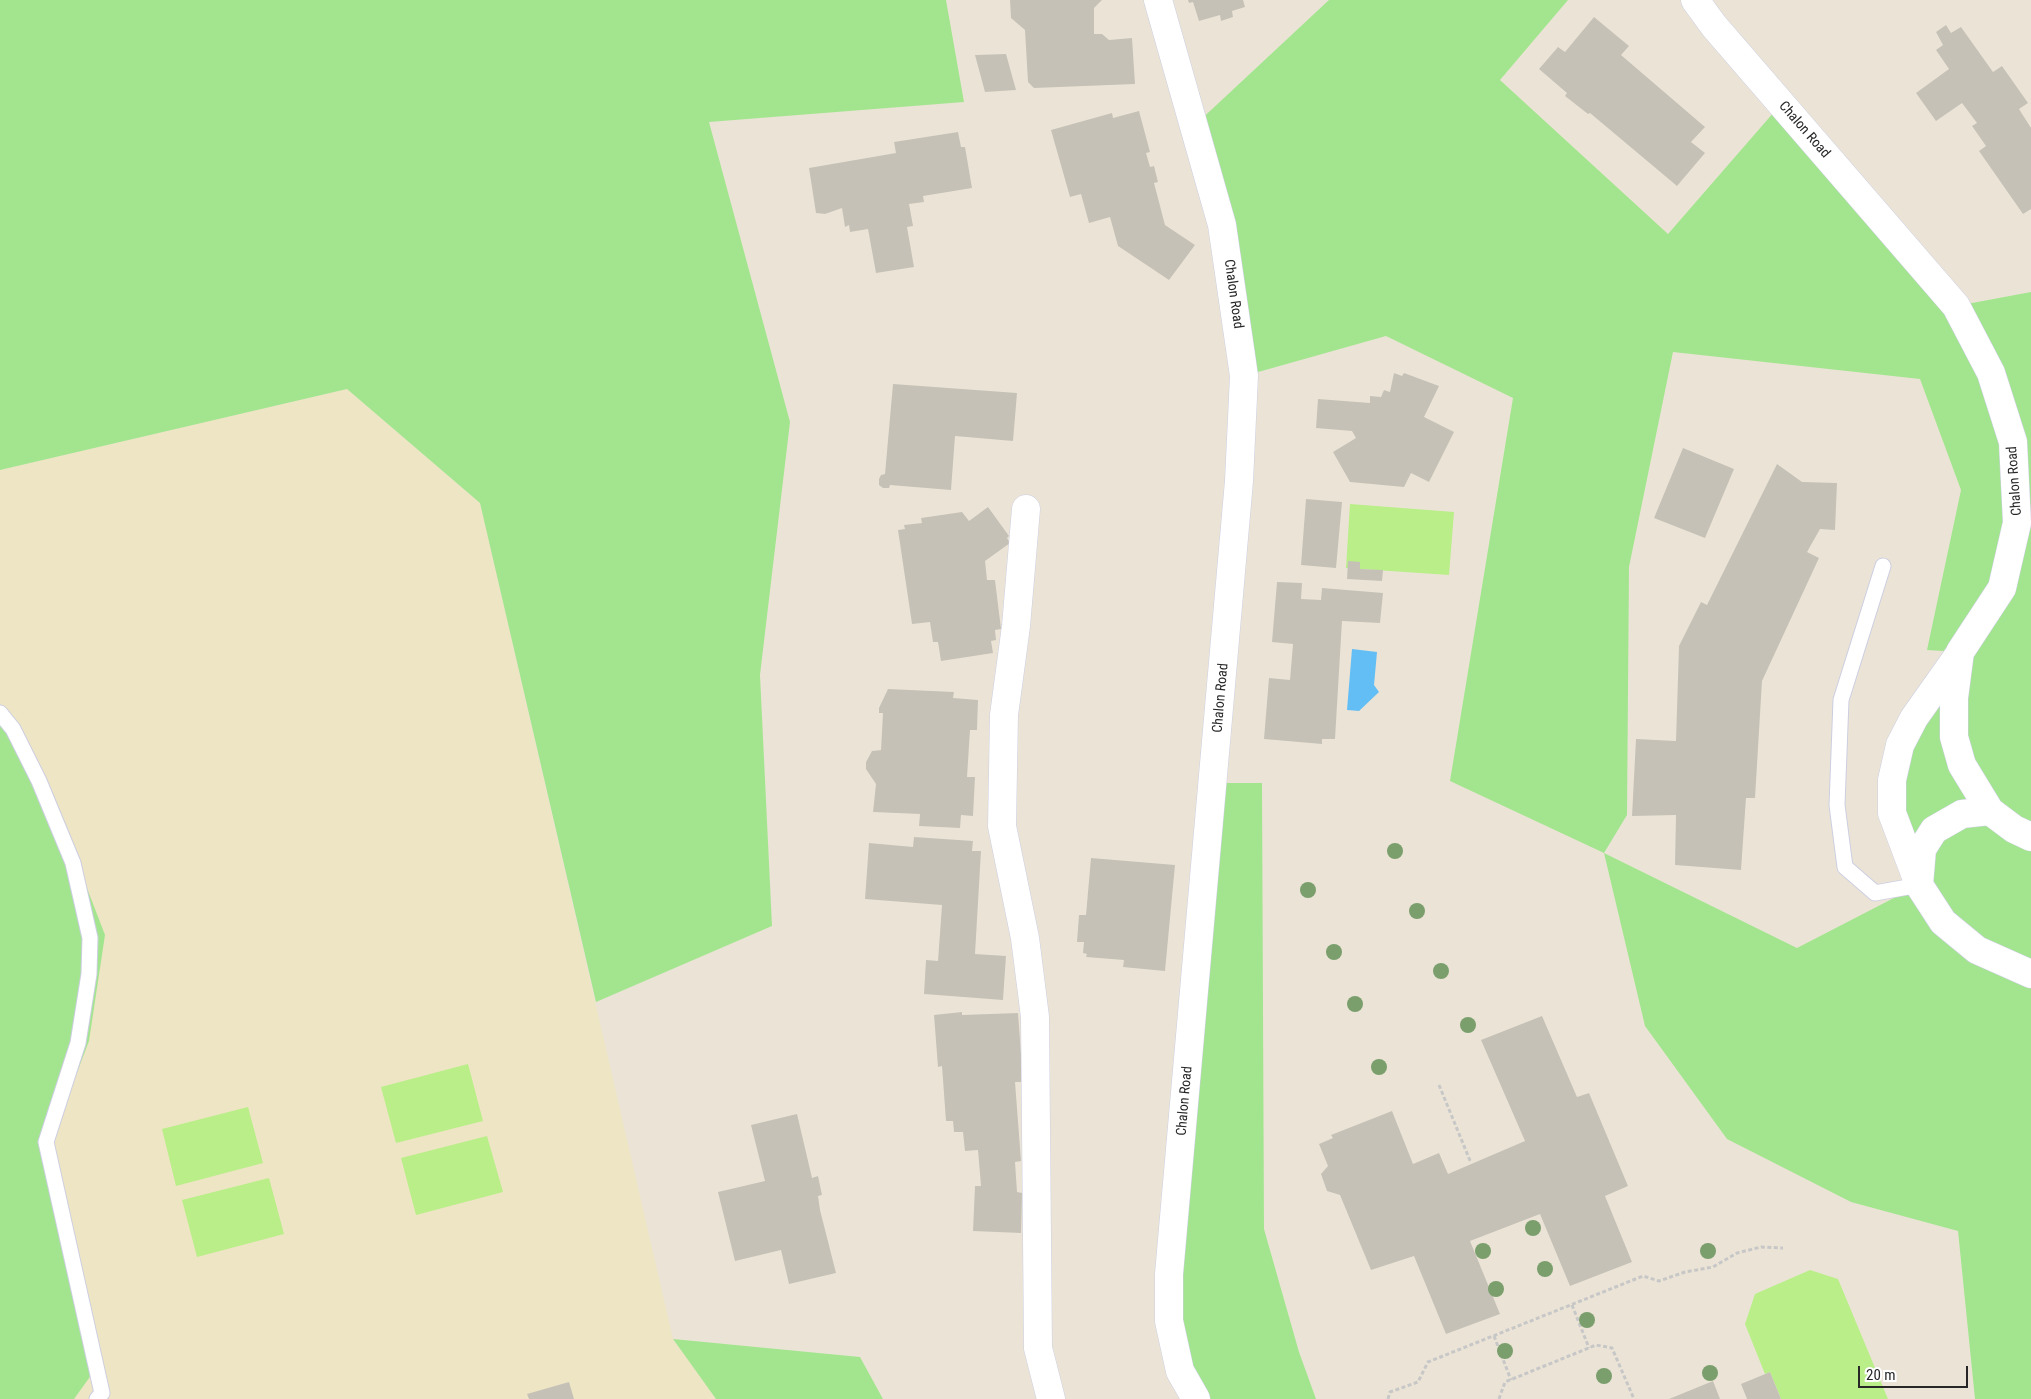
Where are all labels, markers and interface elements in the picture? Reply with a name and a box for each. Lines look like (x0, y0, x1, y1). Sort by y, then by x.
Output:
street label: Chalon Road (1775, 98, 1833, 162)
street label: Chalon Road (1220, 258, 1246, 330)
street label: Chalon Road (2004, 446, 2026, 516)
street label: Chalon Road (1210, 663, 1232, 733)
street label: Chalon Road (1174, 1066, 1196, 1136)
scale bar (1861, 1356, 1971, 1388)
text: 20 m (1866, 1366, 1896, 1384)

